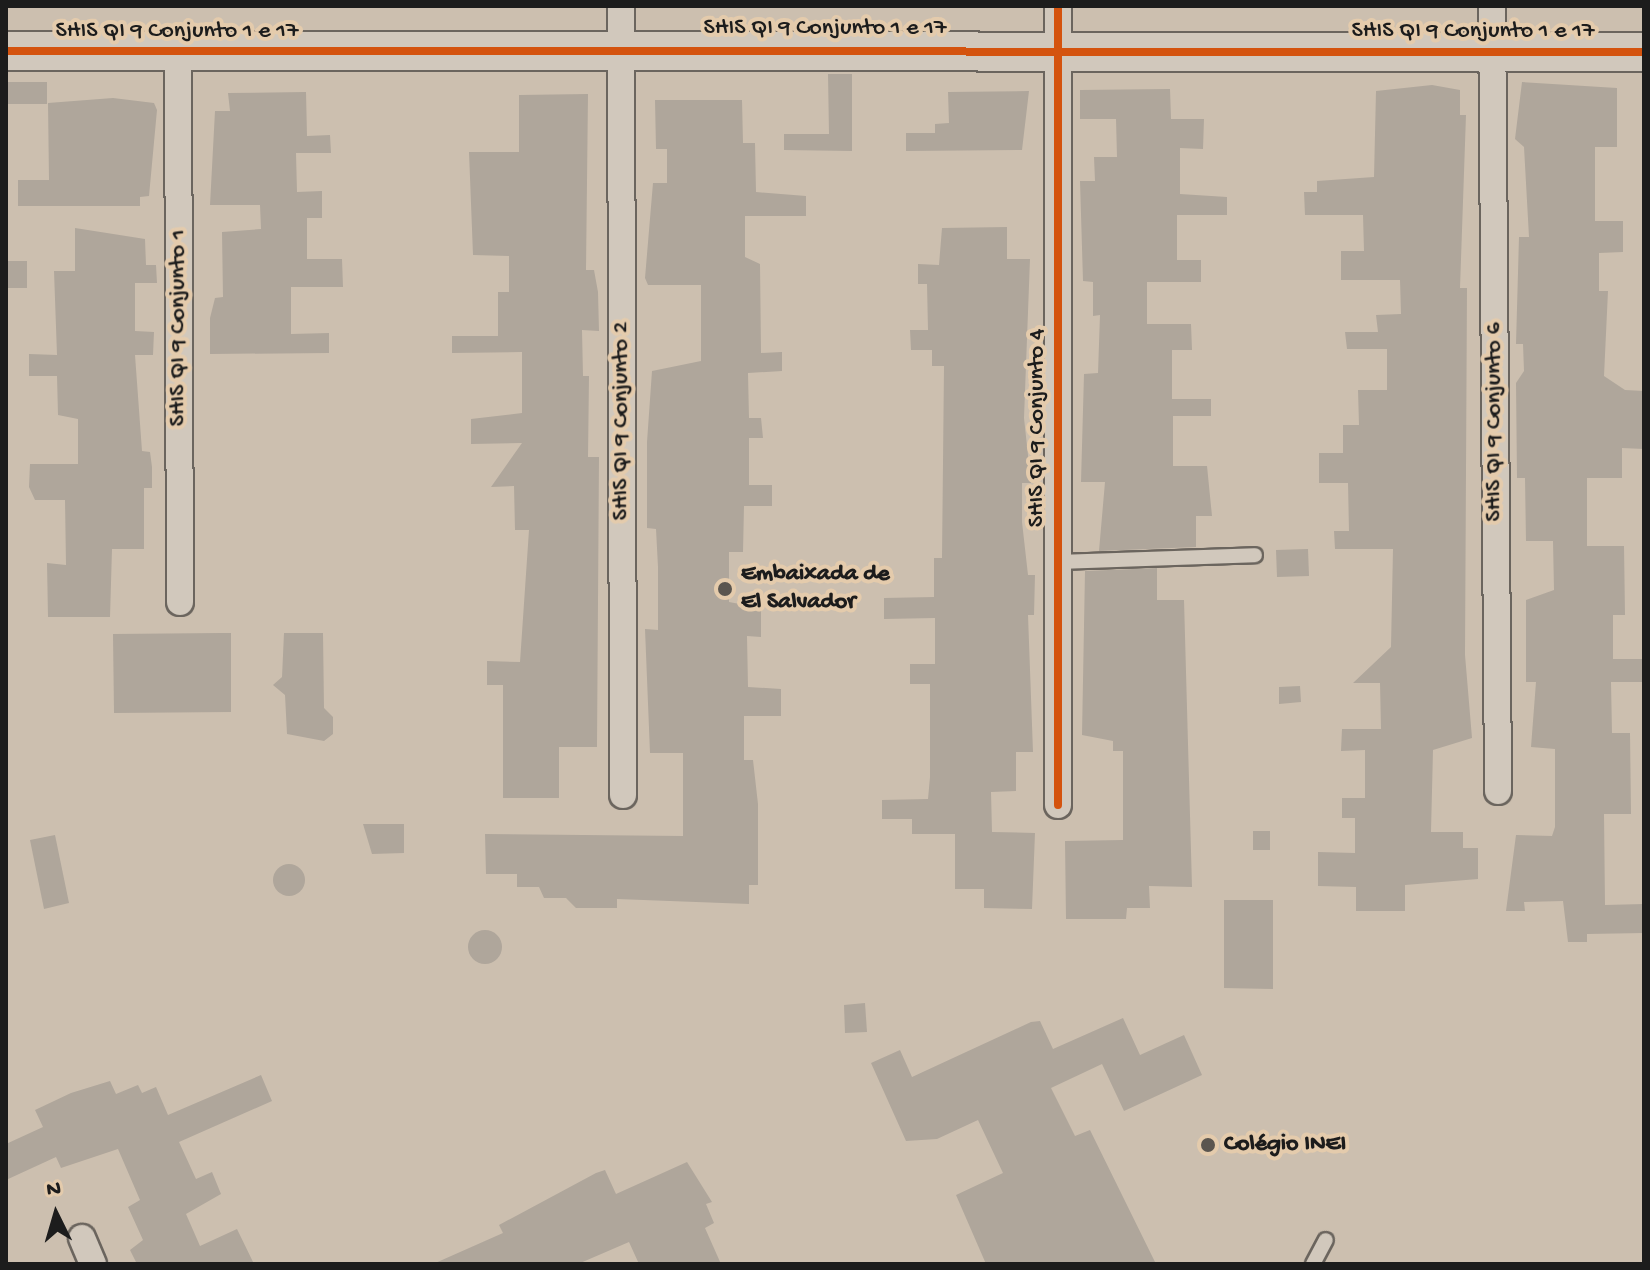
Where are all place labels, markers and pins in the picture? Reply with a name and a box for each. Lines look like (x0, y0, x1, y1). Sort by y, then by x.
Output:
place label: Embaixada de El Salvador (741, 561, 890, 617)
marker: Embaixada de El Salvador (716, 580, 734, 598)
place label: Colégio INEI (1224, 1131, 1346, 1159)
marker: Colégio INEI (1199, 1136, 1217, 1154)

